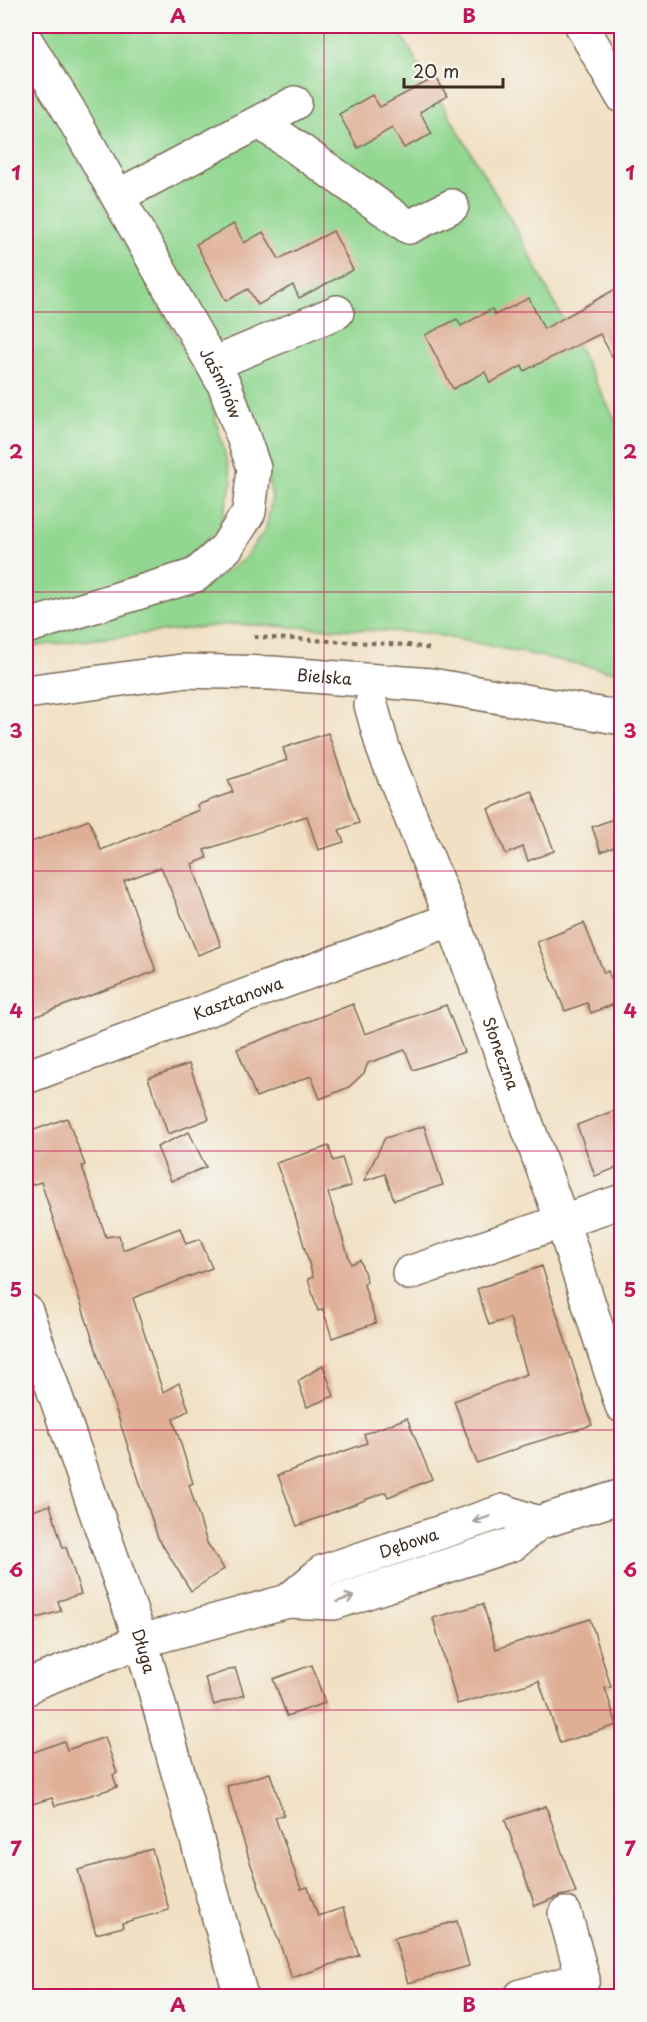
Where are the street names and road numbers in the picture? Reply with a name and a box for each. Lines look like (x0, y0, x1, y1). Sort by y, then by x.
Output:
street label: Jaśminów (195, 343, 249, 422)
street label: Bielska (296, 662, 353, 690)
street label: Kasztanowa (189, 970, 286, 1025)
street label: Słoneczna (478, 1013, 526, 1093)
street label: Dębowa (375, 1521, 441, 1563)
street label: Długa (127, 1625, 163, 1676)

